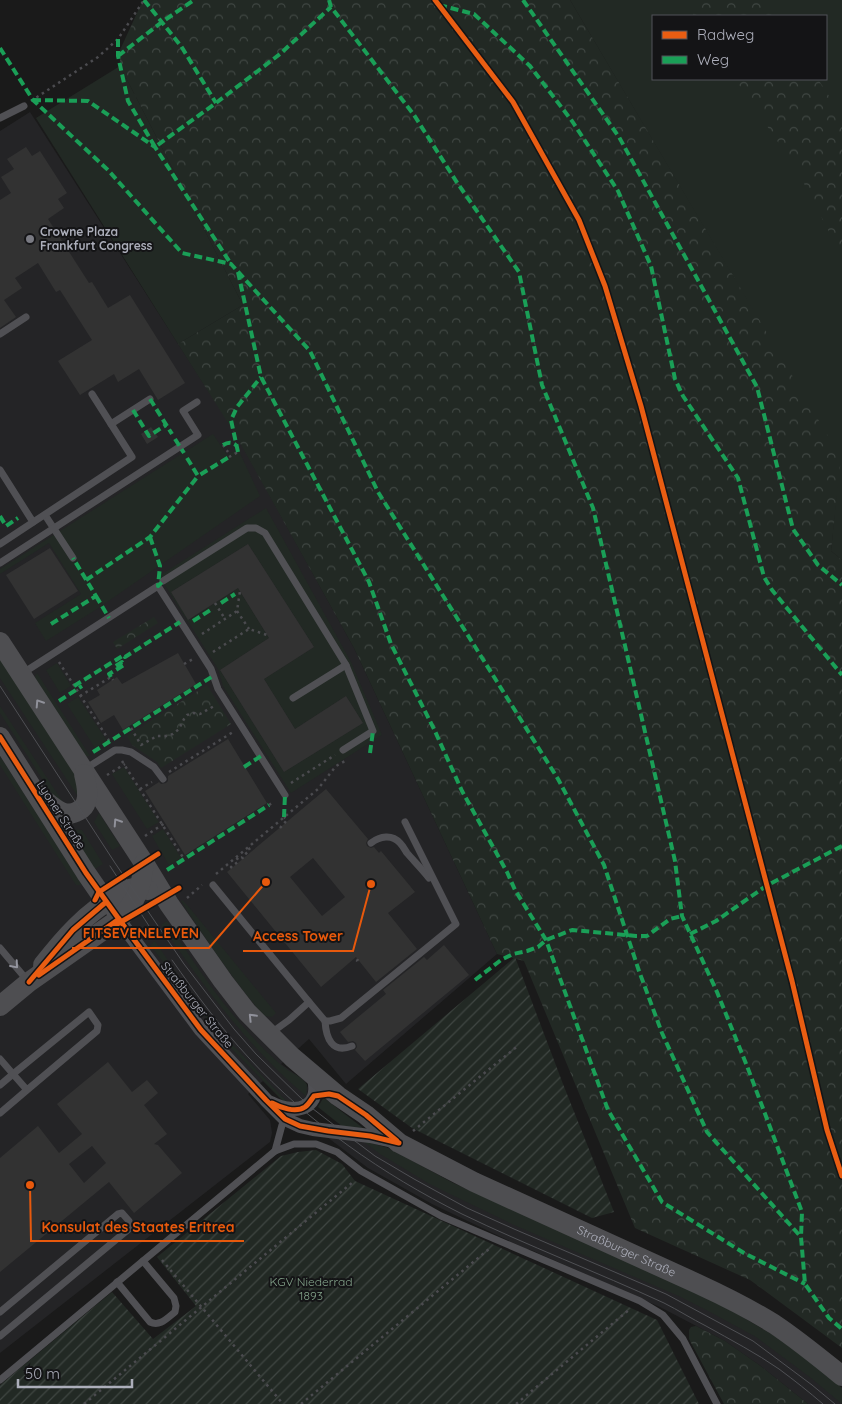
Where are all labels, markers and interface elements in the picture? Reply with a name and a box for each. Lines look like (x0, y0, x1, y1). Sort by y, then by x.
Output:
legend (652, 15, 827, 80)
text: Radweg (697, 25, 754, 44)
text: Weg (697, 50, 729, 69)
place label: Crowne Plaza Frankfurt Congress (40, 224, 153, 253)
marker: Crowne Plaza Frankfurt Congress (24, 233, 36, 245)
one-way arrow (36, 699, 46, 708)
street label: Lyoner Straße (34, 778, 89, 852)
one-way arrow (114, 818, 123, 828)
callout: FITSEVENELEVEN (72, 919, 209, 948)
callout: Access Tower (243, 922, 353, 951)
text: FITSEVENELEVEN (83, 924, 199, 942)
text: Access Tower (253, 927, 343, 945)
street label: Straßburger Straße (158, 958, 237, 1051)
one-way arrow (9, 959, 17, 968)
one-way arrow (249, 1014, 258, 1023)
callout: Konsulat des Staates Eritrea (31, 1212, 244, 1241)
text: Konsulat des Staates Eritrea (41, 1218, 235, 1236)
street label: Straßburger Straße (575, 1222, 679, 1280)
park label: KGV Niederrad 1893 (270, 1274, 352, 1303)
scale bar (18, 1356, 131, 1388)
text: 50 m (25, 1364, 60, 1383)

